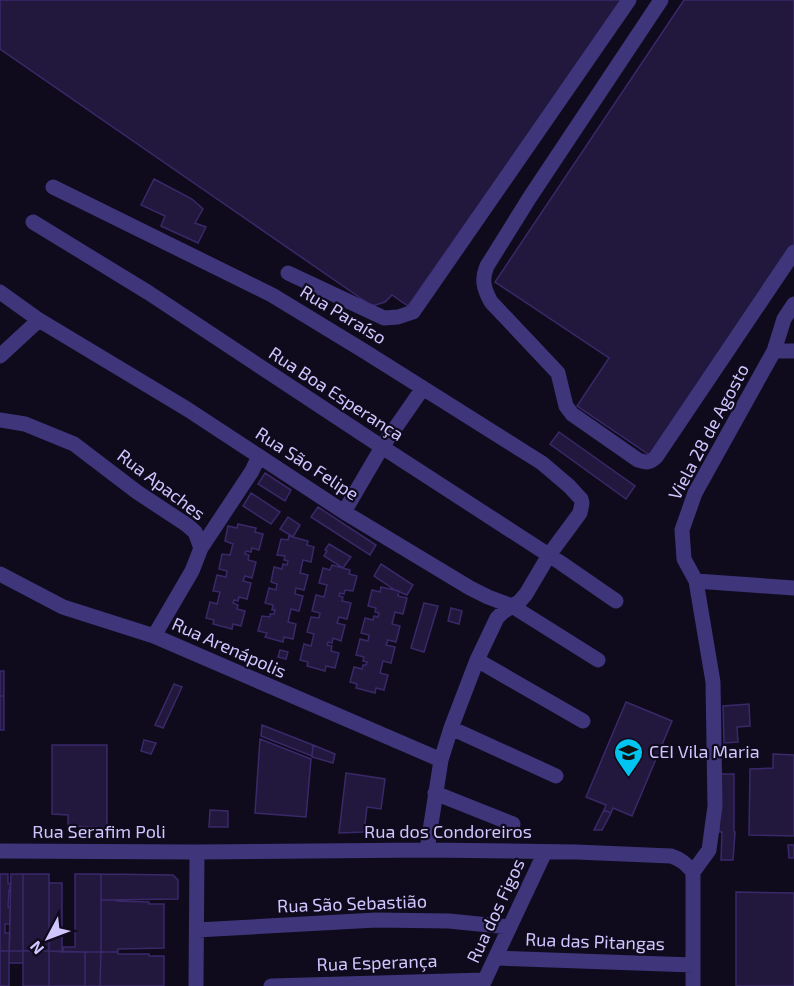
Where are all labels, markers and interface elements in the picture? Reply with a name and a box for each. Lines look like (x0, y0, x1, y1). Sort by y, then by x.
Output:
street label: Rua Paraíso (296, 280, 391, 348)
street label: Rua Boa Esperança (265, 341, 408, 446)
street label: Viela 28 de Agosto (663, 360, 753, 503)
street label: Rua São Felipe (252, 422, 363, 505)
street label: Rua Apaches (113, 444, 210, 524)
street label: Rua Arenápolis (169, 612, 290, 682)
school or university icon: CEI Vila Maria (612, 736, 644, 778)
place label: CEI Vila Maria (649, 740, 760, 762)
street label: Rua Serafim Poli (32, 820, 166, 842)
street label: Rua dos Condoreiros (364, 820, 532, 842)
street label: Rua dos Figos (461, 855, 529, 966)
street label: Rua São Sebastião (277, 889, 427, 917)
north arrow (18, 908, 78, 968)
street label: Rua das Pitangas (525, 928, 665, 954)
text: N (25, 938, 47, 959)
street label: Rua Esperança (316, 949, 438, 976)

